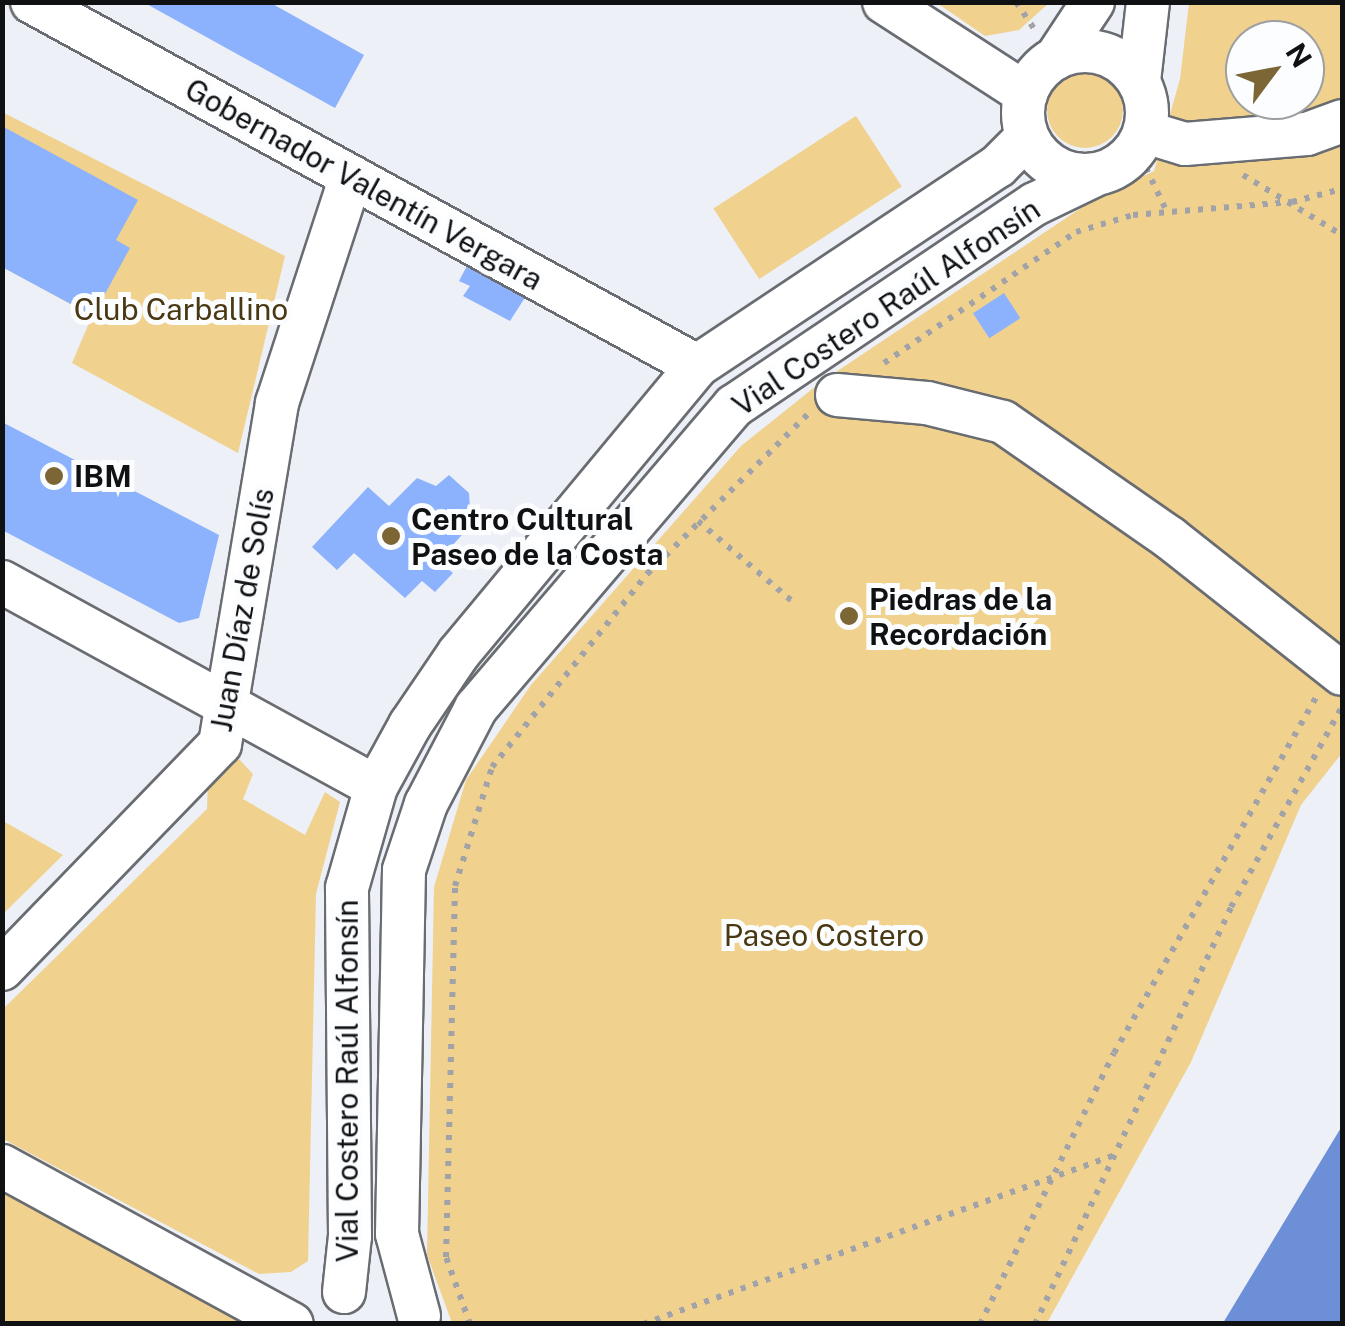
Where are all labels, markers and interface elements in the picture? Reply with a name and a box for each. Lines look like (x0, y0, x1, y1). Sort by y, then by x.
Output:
north arrow (1225, 20, 1325, 120)
text: N (1279, 37, 1319, 73)
street label: Gobernador Valentín Vergara (179, 70, 549, 298)
street label: Vial Costero Raúl Alfonsín (726, 191, 1046, 423)
park label: Club Carballino (74, 291, 288, 327)
place label: IBM (74, 458, 132, 494)
marker: IBM (43, 465, 65, 487)
street label: Juan Díaz de Solís (203, 485, 281, 735)
place label: Centro Cultural Paseo de la Costa (411, 501, 664, 572)
marker: Centro Cultural Paseo de la Costa (380, 525, 402, 547)
place label: Piedras de la Recordación (869, 581, 1053, 652)
marker: Piedras de la Recordación (838, 605, 860, 627)
street label: Vial Costero Raúl Alfonsín (329, 900, 365, 1262)
park label: Paseo Costero (724, 917, 924, 953)

